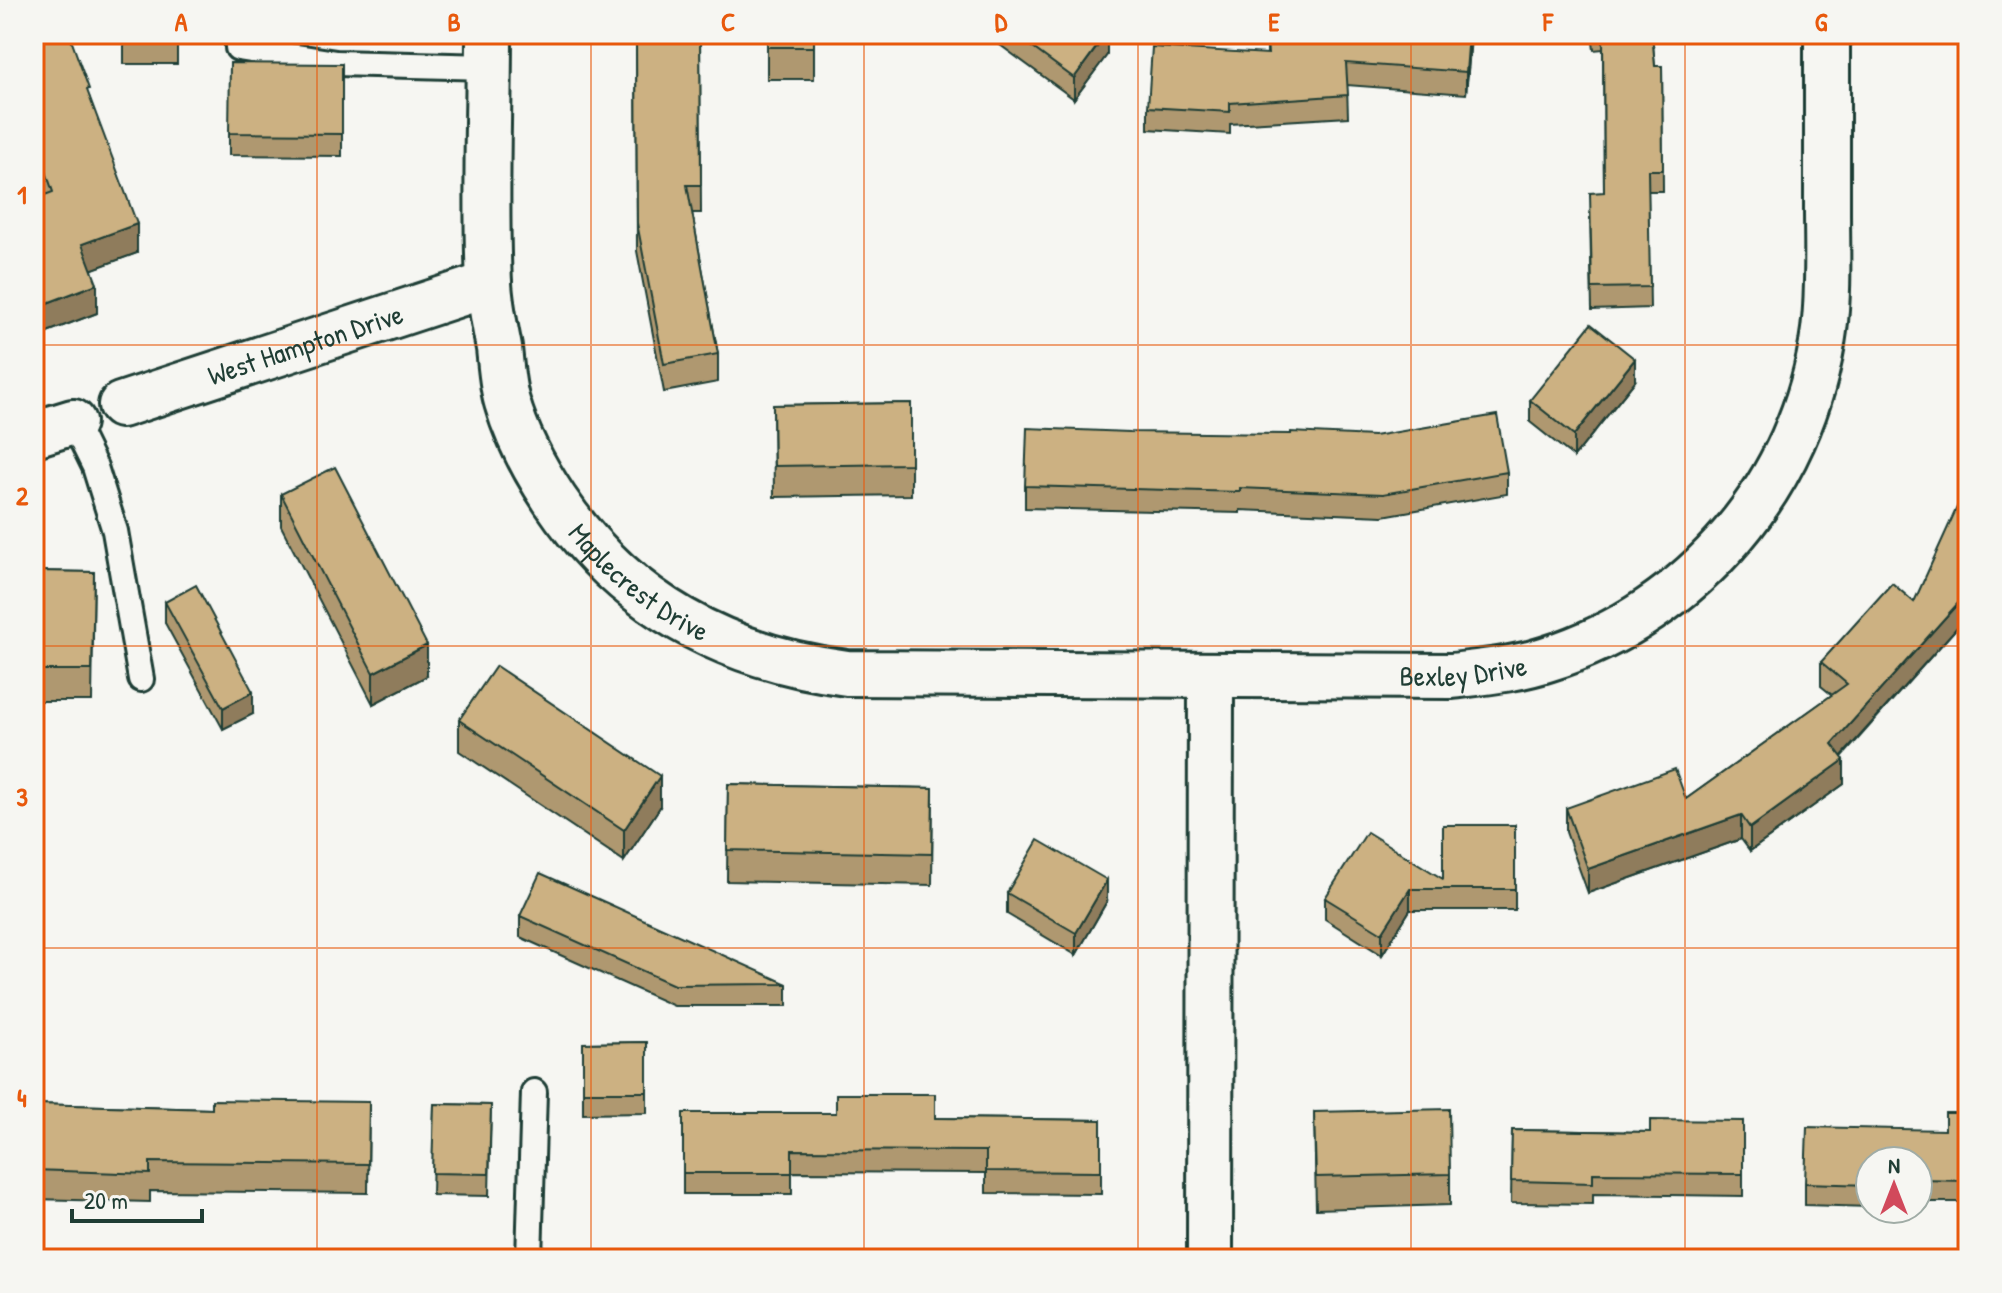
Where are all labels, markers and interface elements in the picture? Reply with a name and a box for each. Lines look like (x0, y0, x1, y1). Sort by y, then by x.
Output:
text: A (175, 4, 188, 39)
text: B (447, 4, 461, 39)
text: C (721, 4, 735, 39)
text: D (995, 4, 1008, 39)
text: E (1268, 4, 1280, 39)
text: F (1542, 4, 1554, 39)
text: G (1815, 4, 1828, 39)
text: 1 (17, 177, 27, 212)
street label: West Hampton Drive (203, 295, 408, 394)
text: 2 (16, 478, 29, 513)
street label: Maplecrest Drive (560, 515, 715, 650)
street label: Bexley Drive (1399, 646, 1530, 695)
text: 3 (16, 779, 28, 814)
text: 4 (17, 1080, 27, 1115)
north arrow (1854, 1145, 1934, 1225)
text: N (1888, 1150, 1900, 1180)
scale bar (72, 1173, 202, 1223)
text: 20 m (84, 1184, 128, 1216)

